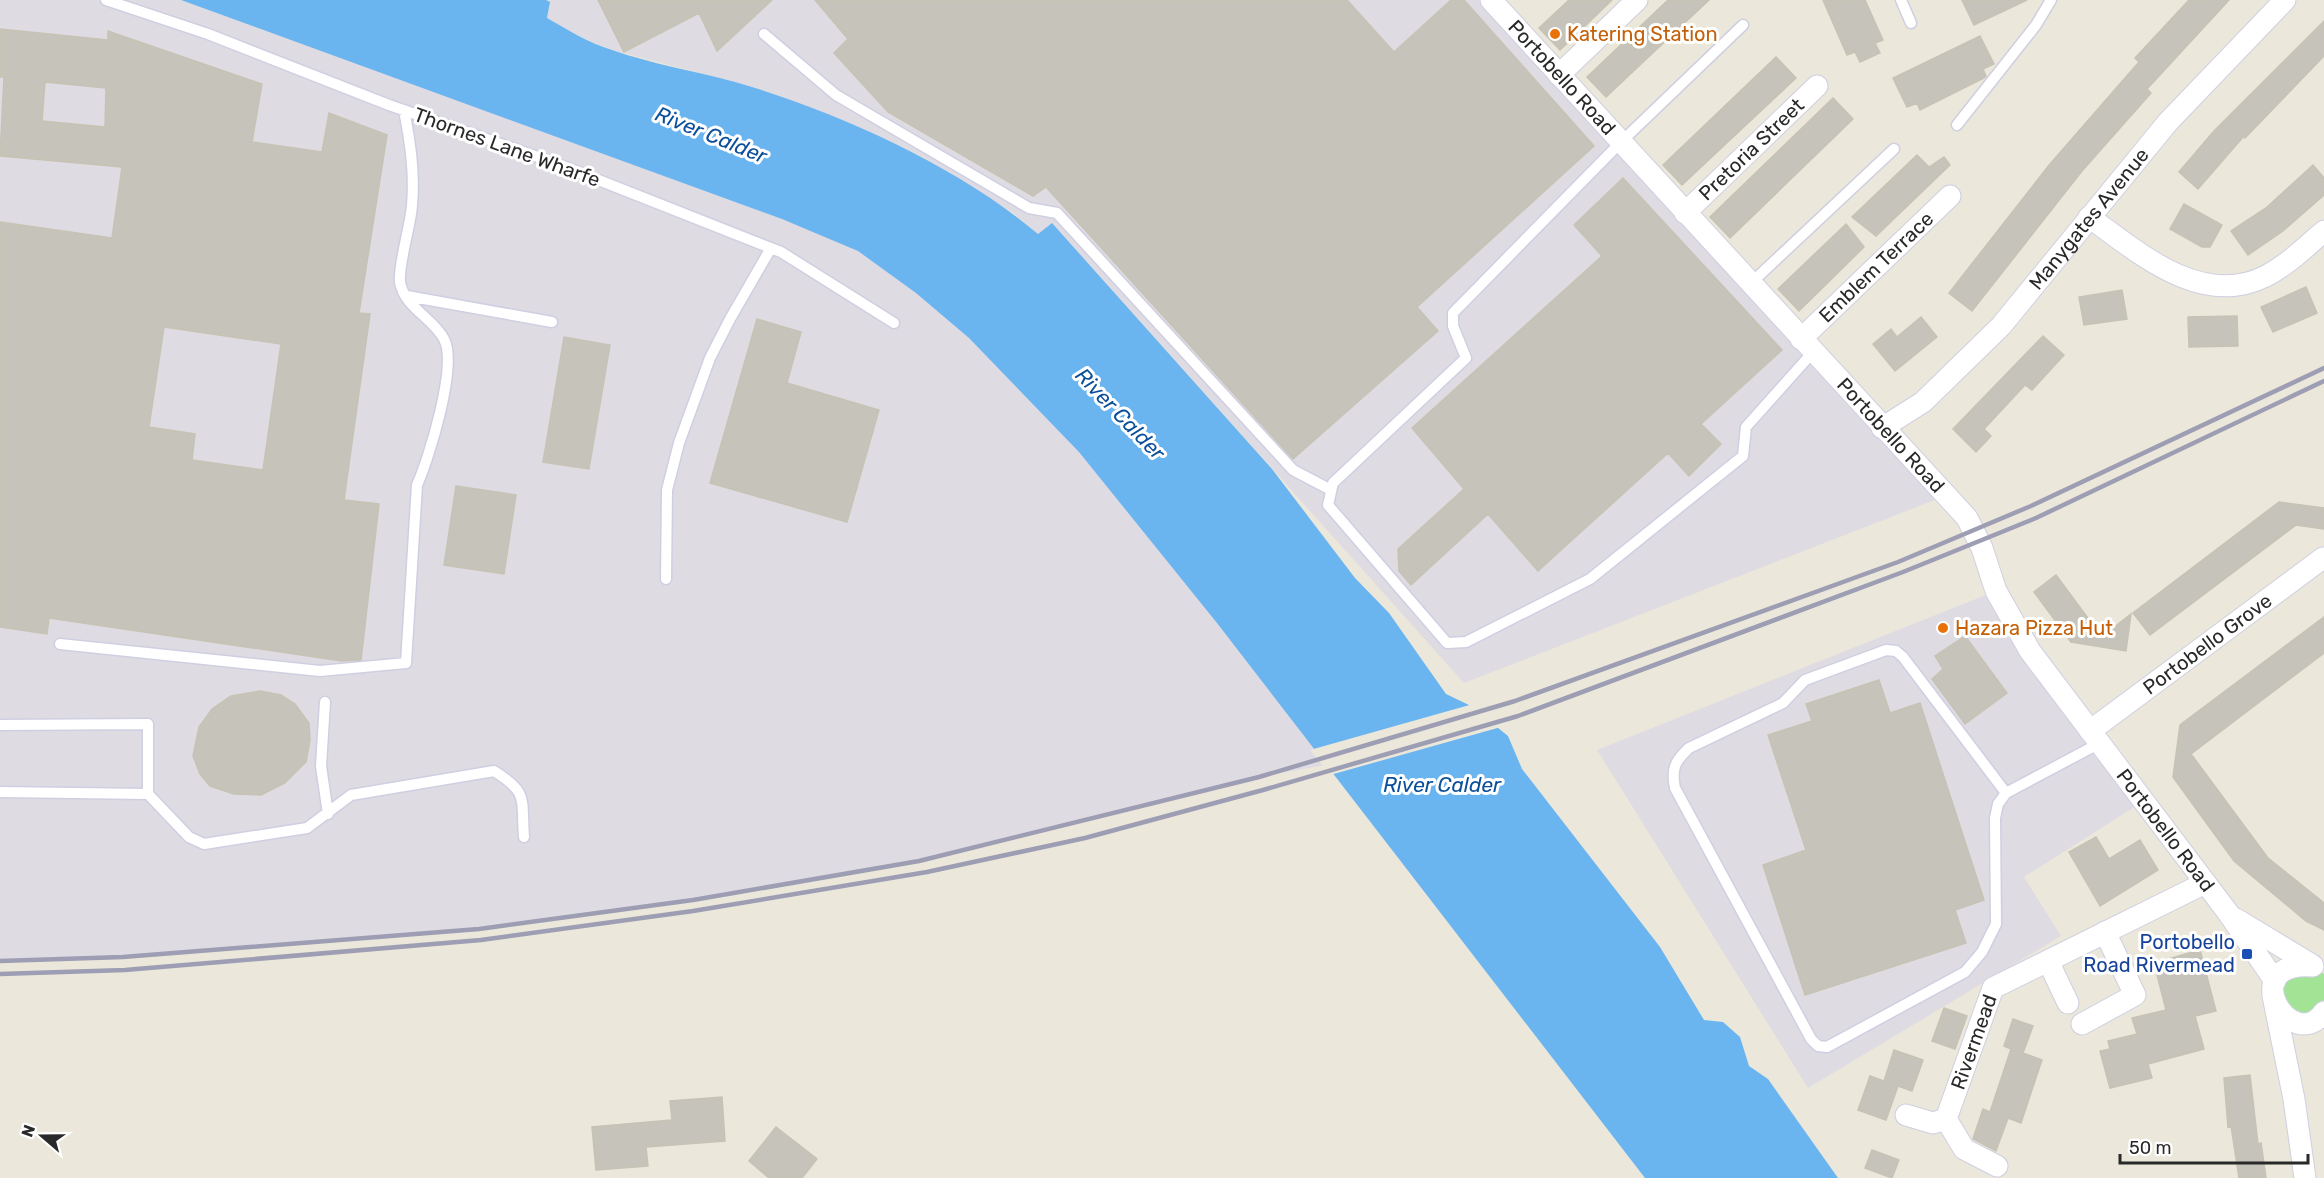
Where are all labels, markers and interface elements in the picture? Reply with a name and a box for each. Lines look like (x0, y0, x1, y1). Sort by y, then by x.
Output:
street label: Portobello Road (1503, 15, 1621, 140)
place label: Katering Station (1567, 22, 1718, 46)
marker: Katering Station (1548, 27, 1562, 41)
street label: Pretoria Street (1694, 93, 1809, 205)
water label: River Calder (652, 101, 772, 169)
street label: Thornes Lane Wharfe (411, 102, 603, 192)
street label: Manygates Avenue (2024, 143, 2154, 295)
street label: Emblem Terrace (1814, 207, 1938, 327)
water label: River Calder (1070, 362, 1171, 466)
street label: Portobello Road (1832, 373, 1950, 498)
street label: Portobello Grove (2138, 588, 2276, 700)
place label: Hazara Pizza Hut (1955, 616, 2113, 640)
marker: Hazara Pizza Hut (1936, 621, 1950, 635)
street label: Portobello Road (2111, 764, 2220, 896)
water label: River Calder (1383, 772, 1502, 797)
place label: Portobello Road Rivermead (2083, 930, 2235, 977)
marker: Portobello Road Rivermead (2240, 947, 2254, 961)
street label: Rivermead (1946, 991, 2002, 1093)
north arrow (12, 1106, 72, 1166)
text: N (17, 1122, 39, 1140)
scale bar (2120, 1127, 2308, 1165)
text: 50 m (2129, 1137, 2172, 1159)

